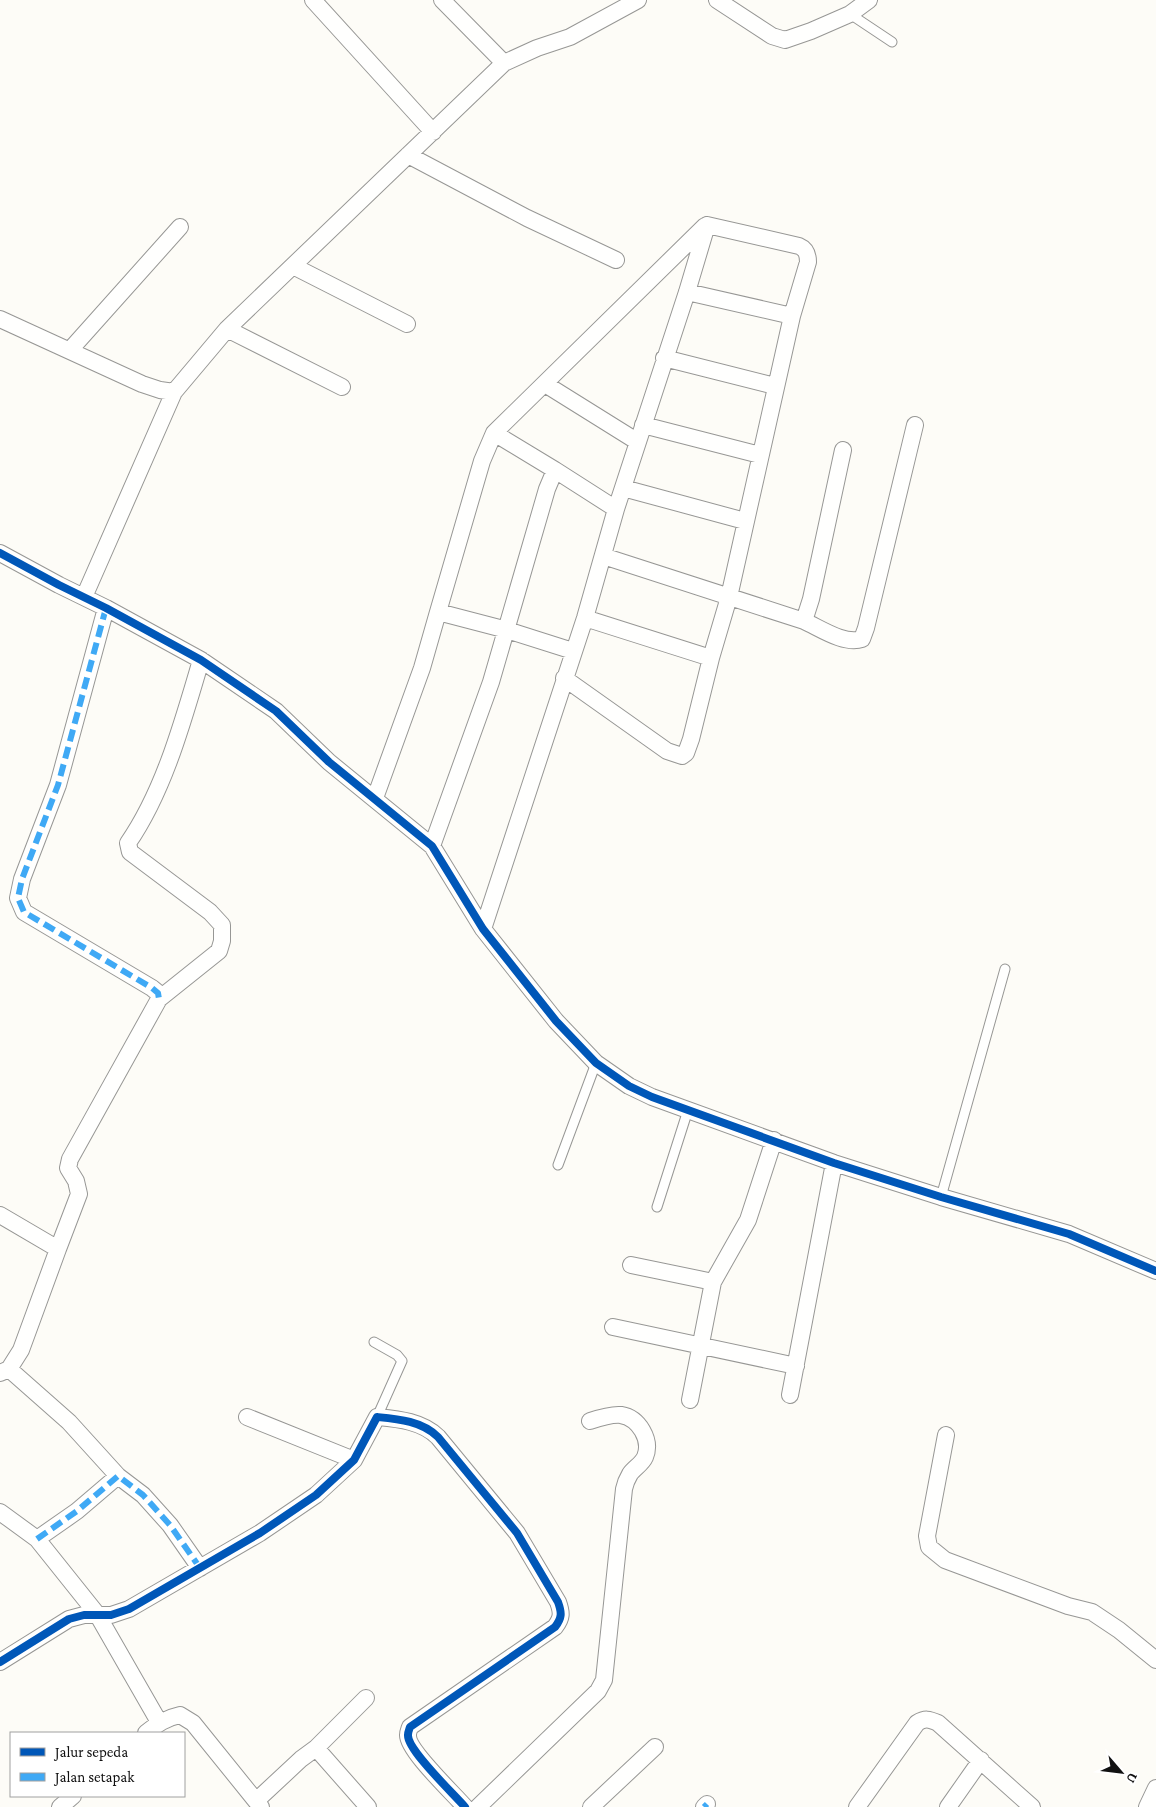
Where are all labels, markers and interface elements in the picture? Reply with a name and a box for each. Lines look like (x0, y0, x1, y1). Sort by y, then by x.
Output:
legend (10, 1732, 185, 1797)
text: Jalur sepeda (53, 1744, 128, 1761)
north arrow (1096, 1747, 1146, 1797)
text: Jalan setapak (53, 1769, 135, 1786)
text: U (1123, 1770, 1142, 1786)

